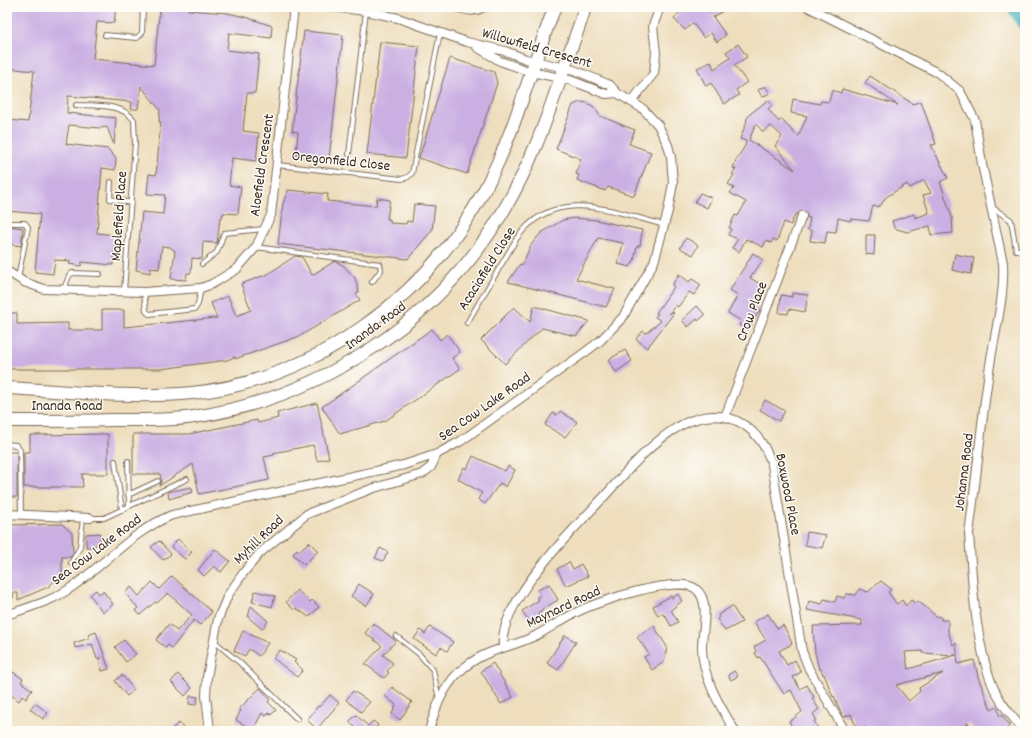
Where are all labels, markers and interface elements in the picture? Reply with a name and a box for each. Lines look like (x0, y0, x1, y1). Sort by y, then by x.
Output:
street label: Willowfield Crescent (479, 23, 594, 75)
street label: Aloefield Crescent (245, 112, 281, 218)
street label: Oregonfield Close (290, 146, 392, 178)
street label: Maplefield Place (106, 170, 134, 262)
street label: Acaciafield Close (453, 223, 522, 315)
street label: Crow Place (731, 278, 775, 345)
street label: Inanda Road (341, 297, 411, 356)
street label: Sea Cow Lake Road (434, 368, 536, 448)
street label: Inanda Road (31, 396, 103, 418)
street label: Johanna Road (949, 432, 981, 513)
street label: Boxwood Place (768, 452, 806, 538)
street label: Sea Cow Lake Road (47, 509, 147, 592)
street label: Myhill Road (229, 511, 290, 570)
street label: Maynard Road (523, 581, 605, 635)

